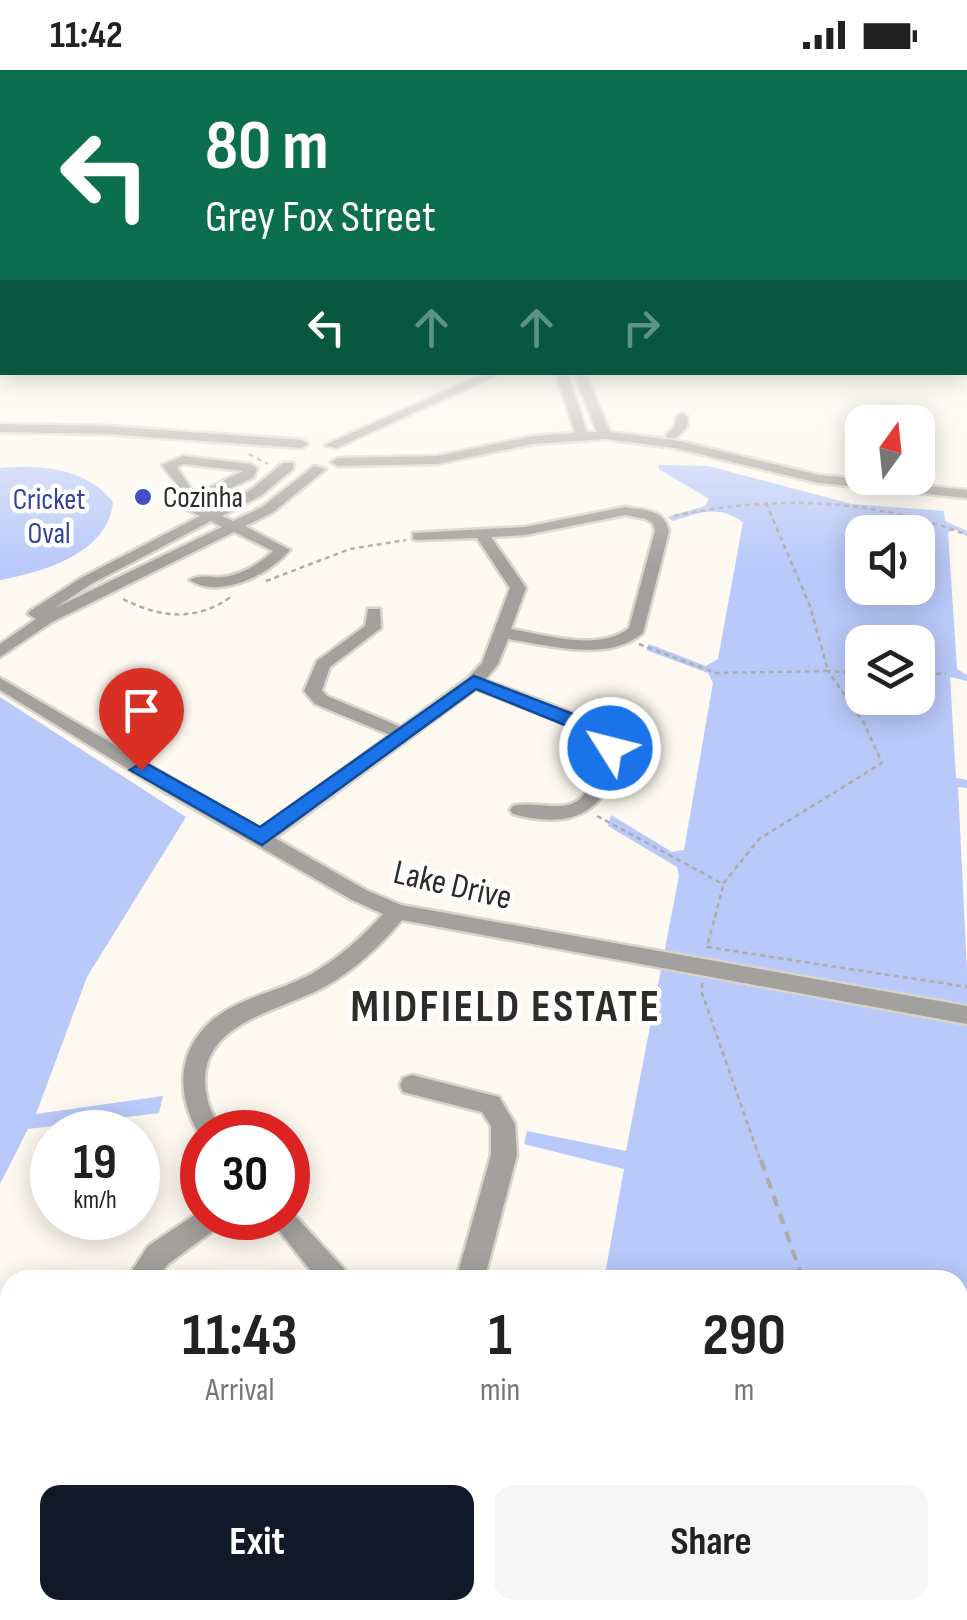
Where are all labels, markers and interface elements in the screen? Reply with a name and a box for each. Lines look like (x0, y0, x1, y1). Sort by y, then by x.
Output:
text: 11:42 (50, 13, 123, 58)
text: 80 m (205, 105, 329, 189)
icon: left (40, 110, 170, 240)
text: Grey Fox Street (205, 190, 436, 245)
icon: left (299, 300, 354, 355)
icon: ahead (404, 300, 459, 355)
icon: ahead (509, 300, 564, 355)
icon: right (614, 300, 669, 355)
north arrow (845, 405, 935, 495)
map controls (845, 405, 935, 715)
place label: Cozinha (163, 480, 243, 516)
park label: Cricket Oval (13, 482, 85, 552)
marker: Cozinha (132, 486, 154, 508)
button: sound (845, 515, 935, 605)
button: layers (845, 625, 935, 715)
pin (99, 668, 184, 771)
icon: arrive (114, 683, 169, 738)
position arrow (558, 696, 662, 800)
street label: Lake Drive (389, 851, 516, 920)
district label: MIDFIELD ESTATE (350, 980, 662, 1035)
speed limit sign: 30 (180, 1110, 310, 1240)
text: 19 (73, 1133, 117, 1193)
text: km/h (73, 1185, 117, 1216)
text: 11:43 (182, 1300, 298, 1372)
text: 1 (488, 1300, 512, 1372)
text: 290 (702, 1300, 786, 1372)
text: Arrival (206, 1371, 274, 1410)
text: min (480, 1371, 520, 1410)
text: m (734, 1371, 754, 1410)
button: Exit (40, 1485, 474, 1600)
button: Share (494, 1485, 928, 1600)

